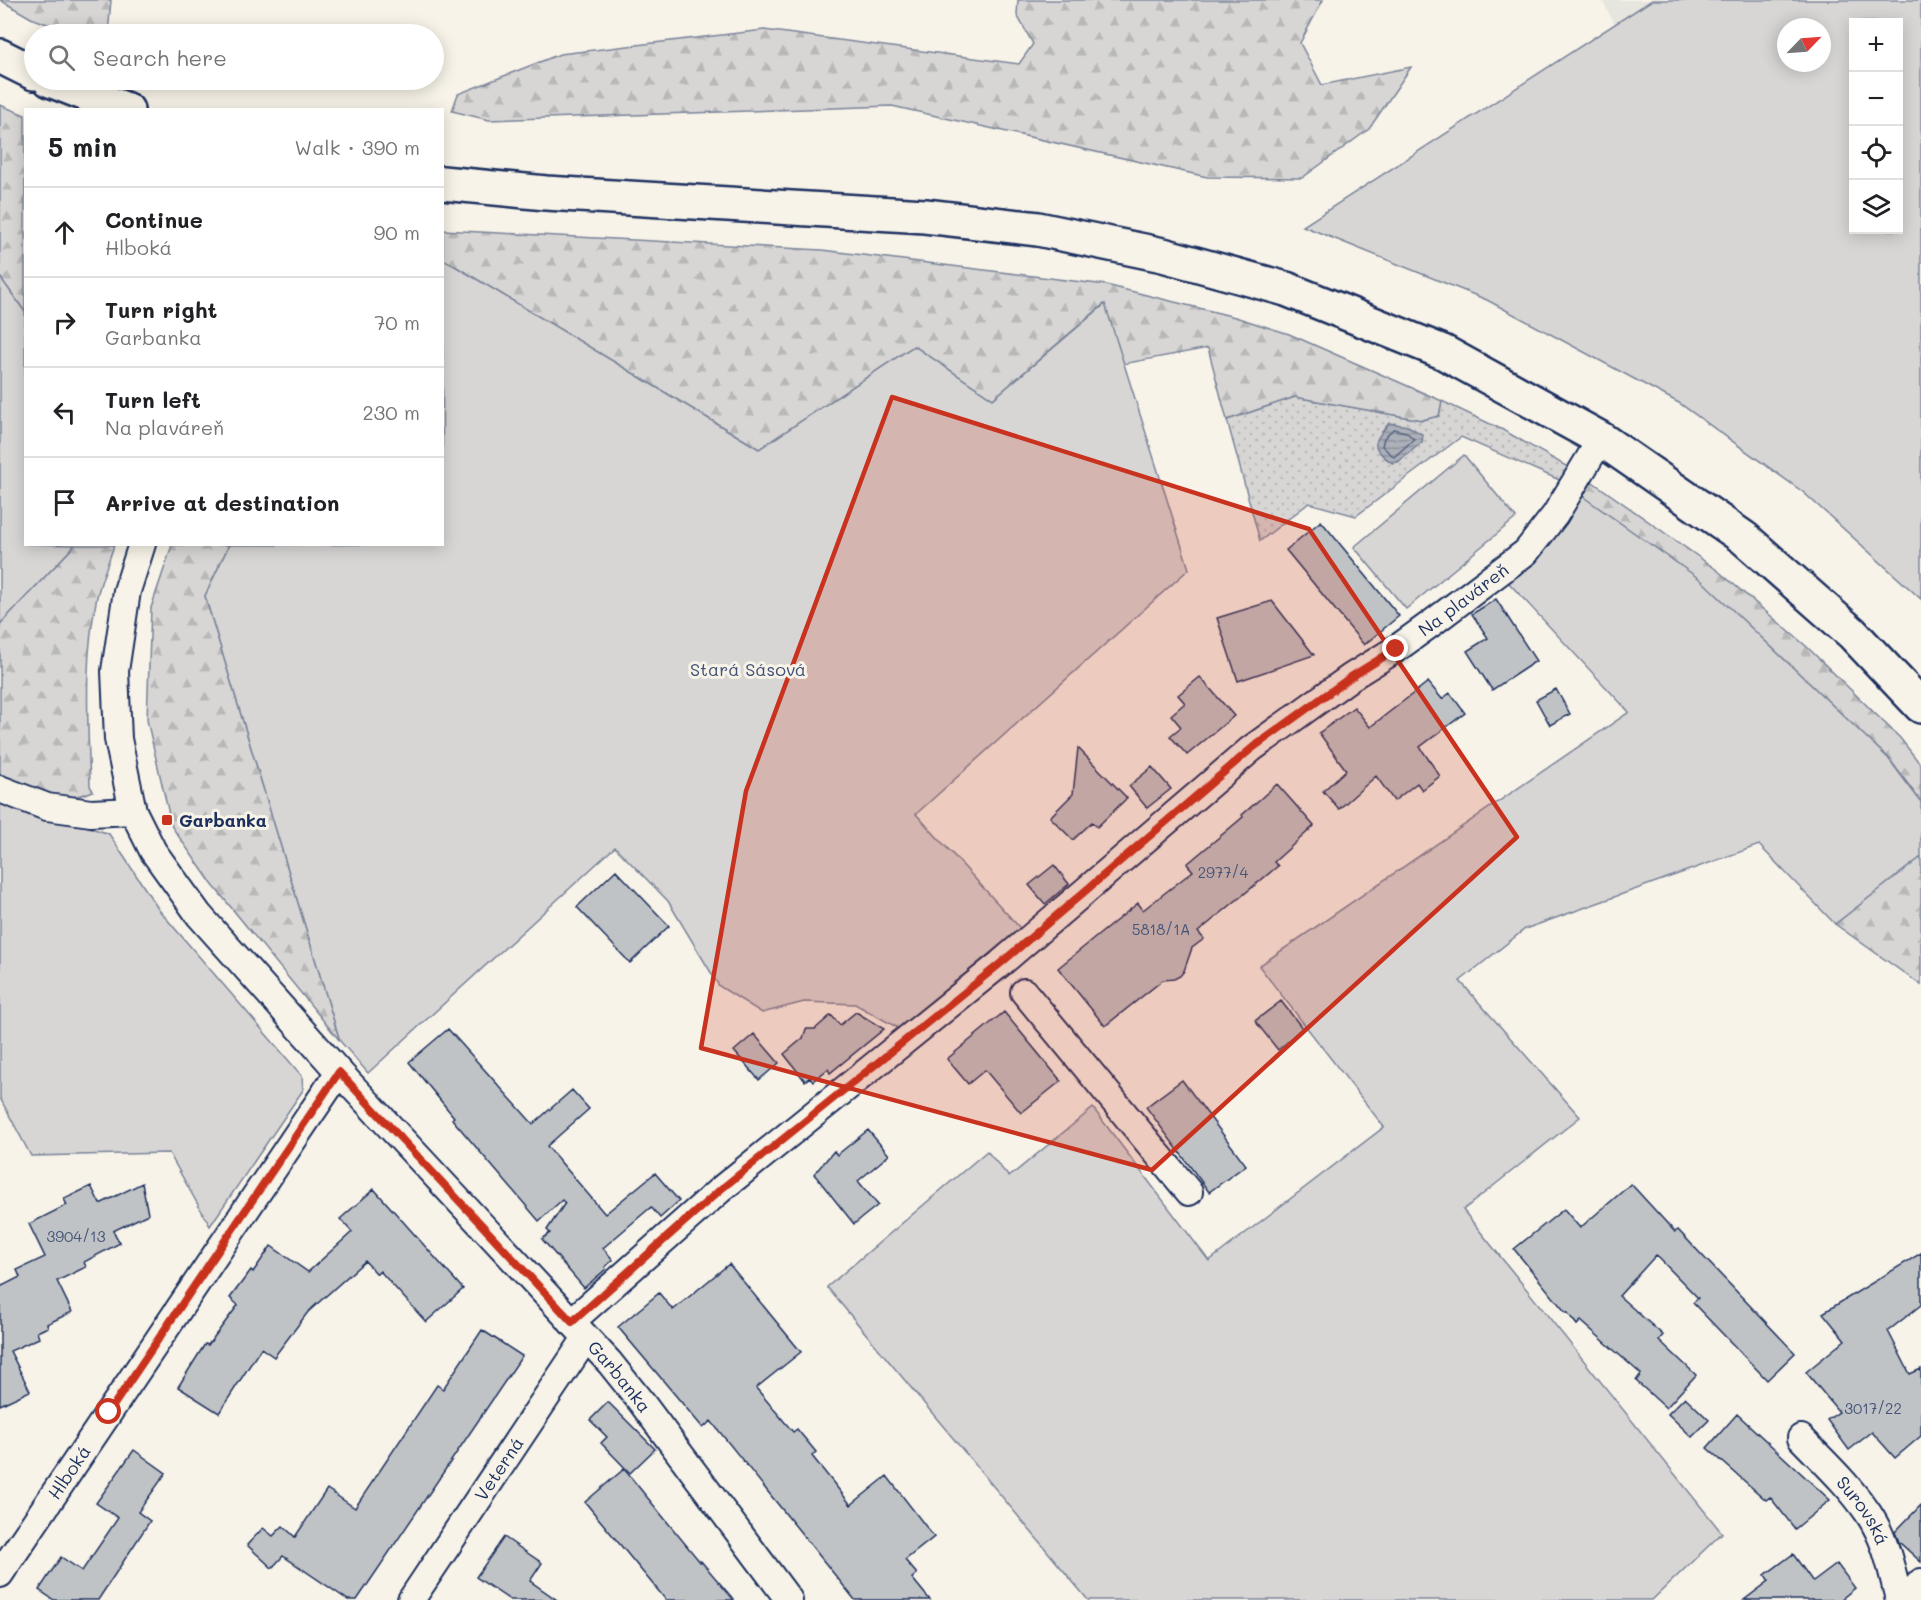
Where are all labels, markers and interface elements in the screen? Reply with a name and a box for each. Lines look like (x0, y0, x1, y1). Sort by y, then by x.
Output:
north arrow (1777, 18, 1831, 72)
map controls (1849, 18, 1903, 234)
button: + (1849, 18, 1903, 72)
search box (24, 24, 444, 90)
icon: search (45, 41, 78, 74)
text: Search here (93, 43, 227, 72)
button: − (1849, 72, 1903, 126)
button: locate (1849, 126, 1903, 180)
text: 5 min (48, 130, 117, 164)
text: Walk · 390 m (295, 134, 420, 160)
button: layers (1849, 180, 1903, 234)
text: Continue (105, 205, 203, 234)
icon: ahead (48, 216, 81, 249)
text: 90 m (374, 219, 420, 245)
text: Hlboká (105, 234, 172, 260)
text: Turn right (105, 295, 217, 324)
icon: right (48, 306, 81, 339)
text: 70 m (374, 309, 420, 335)
text: Garbanka (105, 324, 202, 350)
text: Turn left (105, 385, 201, 414)
icon: left (48, 396, 81, 429)
text: 230 m (362, 399, 420, 425)
text: Na plaváreň (105, 414, 224, 440)
icon: arrive (48, 486, 81, 519)
text: Arrive at destination (105, 488, 340, 517)
street label: Na plaváreň (1413, 558, 1513, 641)
route end (1382, 635, 1408, 661)
park label: Stará Sásová (690, 657, 806, 681)
place label: Garbanka (179, 808, 267, 832)
marker: Garbanka (160, 813, 174, 827)
house number: 2977/4 (1198, 862, 1248, 882)
house number: 5818/1A (1132, 919, 1190, 939)
house number: 3904/13 (46, 1226, 106, 1246)
street label: Garbanka (583, 1335, 657, 1417)
route start (95, 1398, 121, 1424)
house number: 3017/22 (1844, 1398, 1902, 1418)
street label: Veterná (469, 1432, 529, 1505)
street label: Hlboká (42, 1440, 96, 1504)
street label: Surovská (1831, 1471, 1895, 1548)

